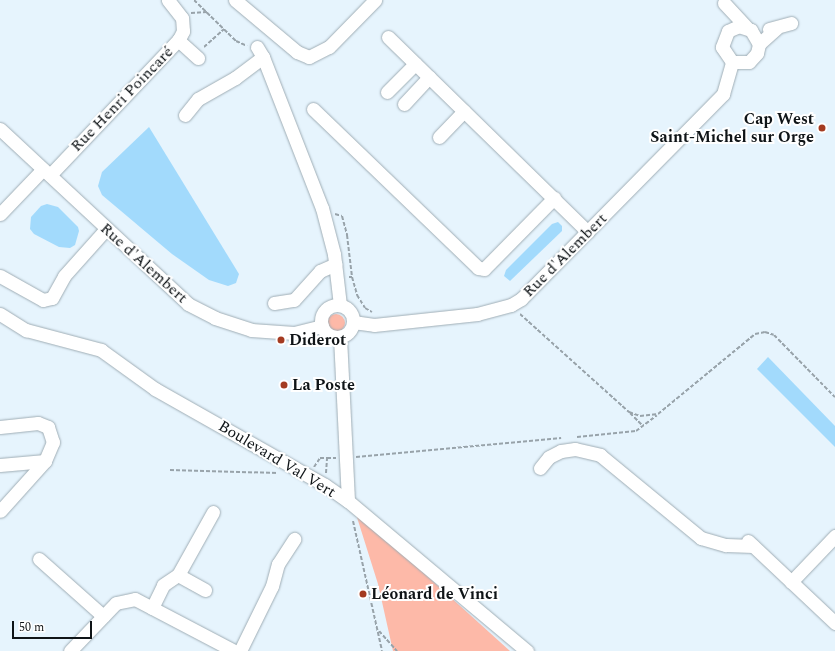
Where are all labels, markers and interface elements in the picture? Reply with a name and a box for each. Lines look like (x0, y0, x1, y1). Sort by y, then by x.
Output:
street label: Rue Henri Poincaré (67, 42, 177, 156)
place label: Cap West Saint-Michel sur Orge (650, 109, 814, 147)
marker: Cap West Saint-Michel sur Orge (817, 123, 827, 133)
street label: Rue d'Alembert (519, 209, 611, 301)
street label: Rue d'Alembert (96, 219, 192, 307)
place label: Diderot (289, 330, 346, 350)
marker: Diderot (276, 335, 286, 345)
place label: La Poste (292, 375, 355, 395)
marker: La Poste (279, 380, 289, 390)
street label: Boulevard Val Vert (215, 416, 339, 502)
place label: Léonard de Vinci (371, 584, 498, 604)
marker: Léonard de Vinci (358, 589, 368, 599)
scale bar (14, 613, 94, 639)
text: 50 m (19, 618, 44, 637)

